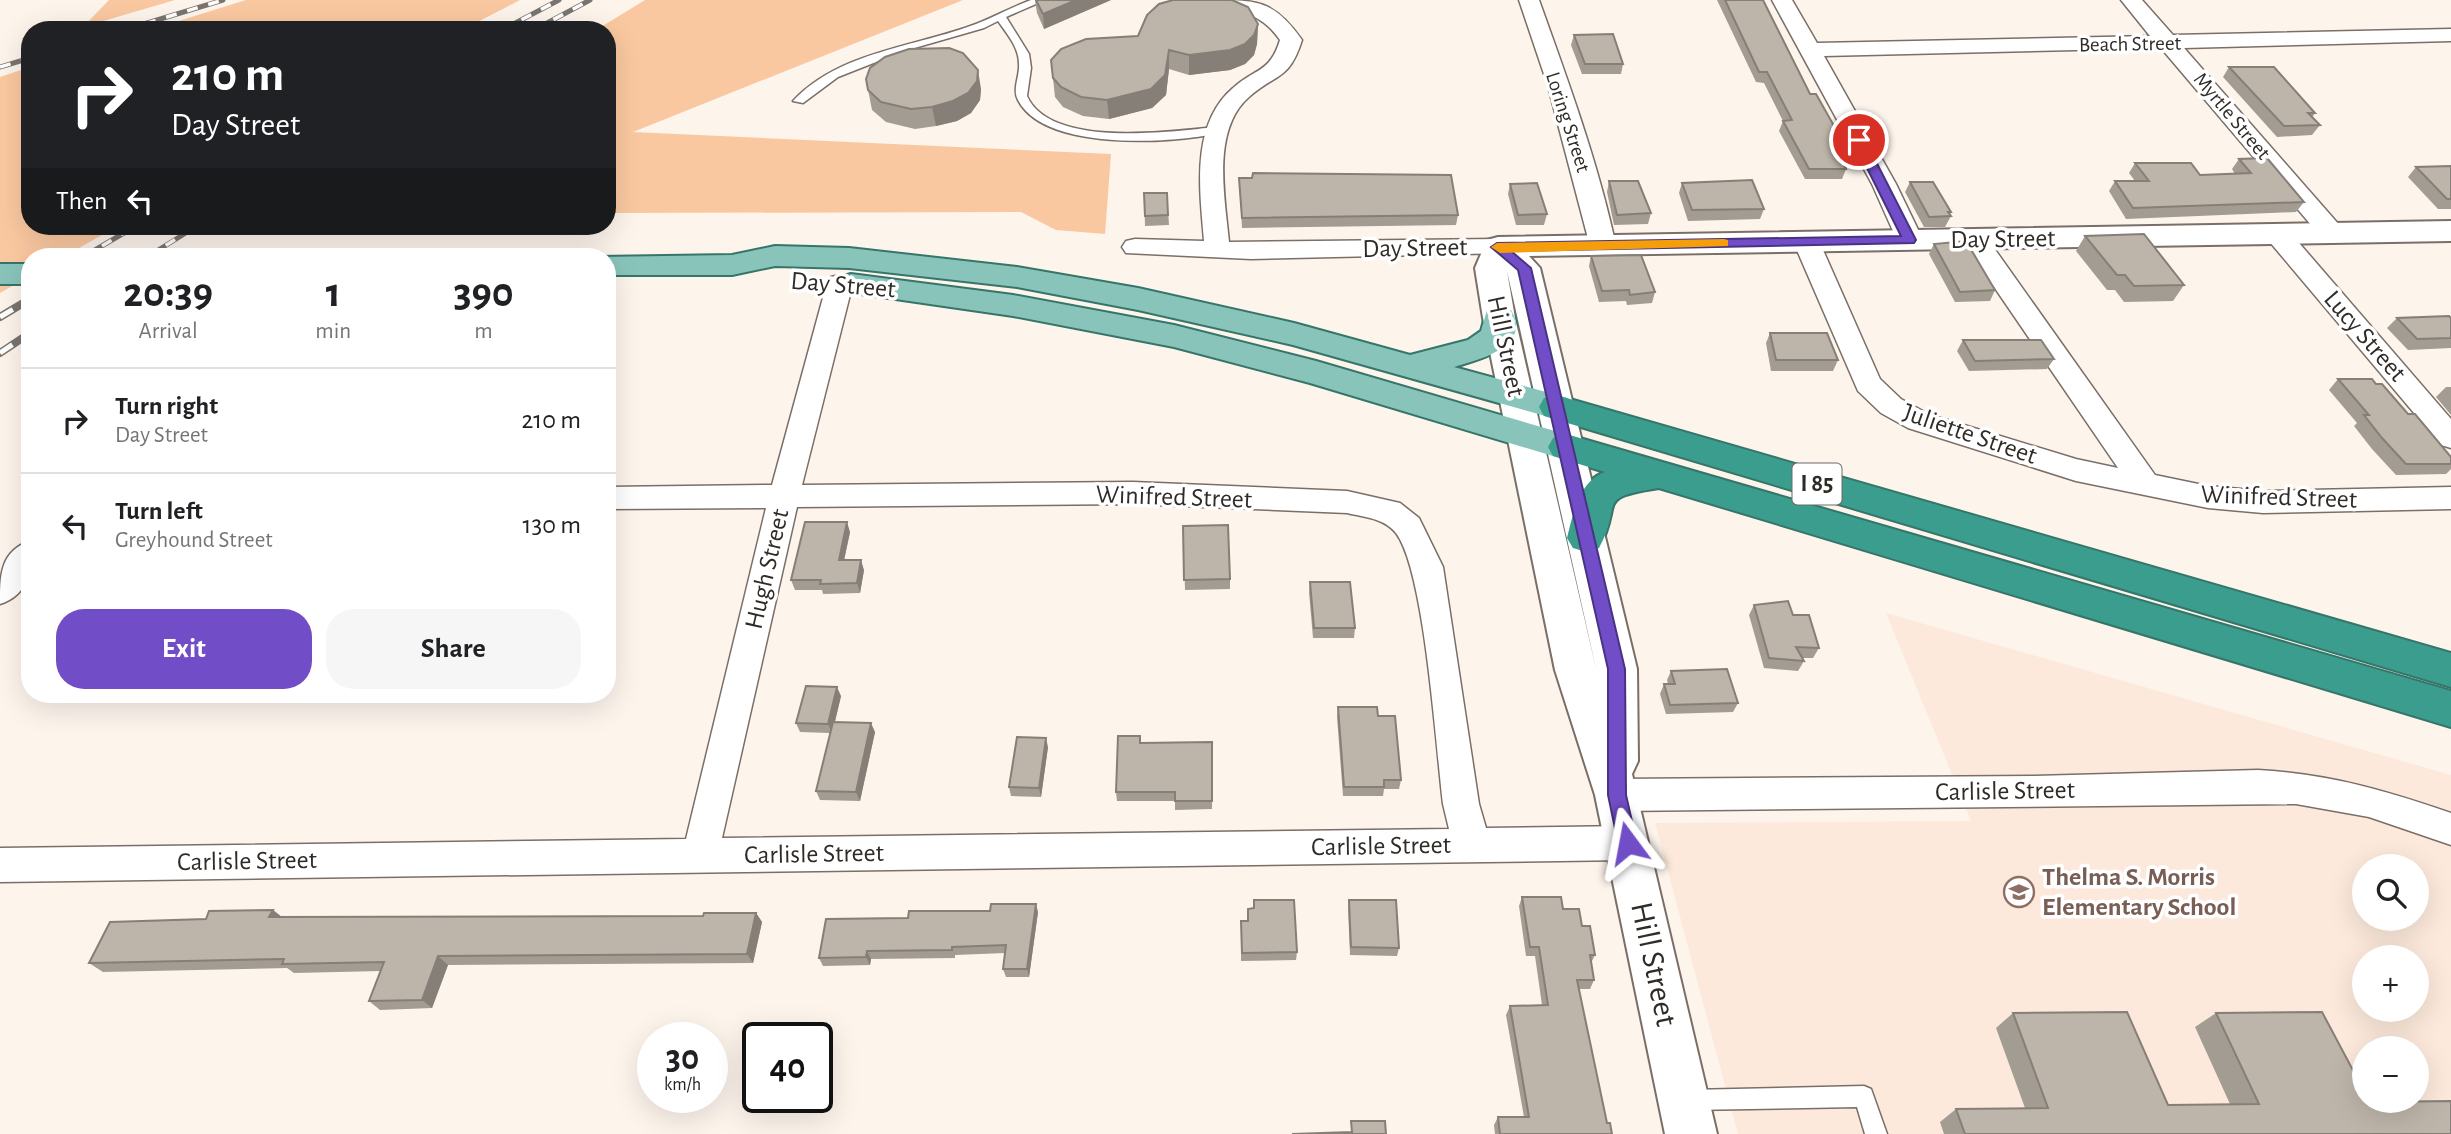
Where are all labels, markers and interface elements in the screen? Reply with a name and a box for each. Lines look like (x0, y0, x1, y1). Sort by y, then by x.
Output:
street label: Beach Street (2079, 33, 2182, 55)
icon: right (56, 49, 147, 140)
text: 210 m (171, 51, 284, 100)
street label: Loring Street (1542, 69, 1594, 175)
street label: Myrtle Street (2190, 69, 2274, 164)
text: Day Street (171, 109, 300, 141)
pin (1829, 110, 1889, 170)
icon: arrive (1840, 121, 1878, 159)
icon: left (121, 182, 159, 220)
text: Then (56, 188, 107, 214)
street label: Day Street (1950, 225, 2056, 253)
street label: Day Street (1362, 234, 1468, 262)
street label: Day Street (790, 267, 896, 303)
text: 20:39 (123, 272, 213, 314)
text: 1 (326, 272, 341, 314)
text: 390 (453, 272, 514, 314)
street label: Lucy Street (2319, 286, 2411, 386)
street label: Hill Street (1483, 293, 1529, 399)
text: Arrival (139, 320, 198, 343)
text: min (315, 320, 351, 343)
text: m (474, 320, 493, 343)
text: Turn right (115, 393, 218, 419)
street label: Juliette Street (1900, 399, 2040, 469)
icon: right (56, 402, 94, 440)
text: 210 m (521, 407, 581, 433)
text: Day Street (115, 424, 208, 447)
road number: I 85 (1792, 463, 1842, 504)
street label: Winifred Street (1095, 481, 1253, 513)
street label: Winifred Street (2200, 481, 2358, 513)
text: Turn left (115, 498, 203, 524)
street label: Hugh Street (741, 506, 793, 632)
icon: left (56, 507, 94, 545)
text: 130 m (523, 512, 581, 538)
text: Greyhound Street (115, 529, 273, 552)
button: Exit (56, 609, 312, 689)
button: Share (326, 609, 581, 689)
street label: Carlisle Street (1935, 777, 2075, 805)
position arrow (1591, 806, 1665, 880)
street label: Carlisle Street (1311, 832, 1451, 860)
street label: Carlisle Street (744, 840, 884, 868)
street label: Carlisle Street (177, 847, 317, 875)
map controls (2352, 854, 2429, 1113)
button: search (2352, 854, 2429, 931)
place label: Thelma S. Morris Elementary School (2042, 864, 2236, 920)
school or university icon: Thelma S. Morris Elementary School (2002, 875, 2036, 909)
street label: Hill Street (1625, 899, 1683, 1029)
button: + (2352, 945, 2429, 1022)
speed limit sign: 40 (742, 1022, 833, 1113)
button: − (2352, 1036, 2429, 1113)
text: 30 (666, 1041, 699, 1076)
text: km/h (664, 1076, 701, 1094)

